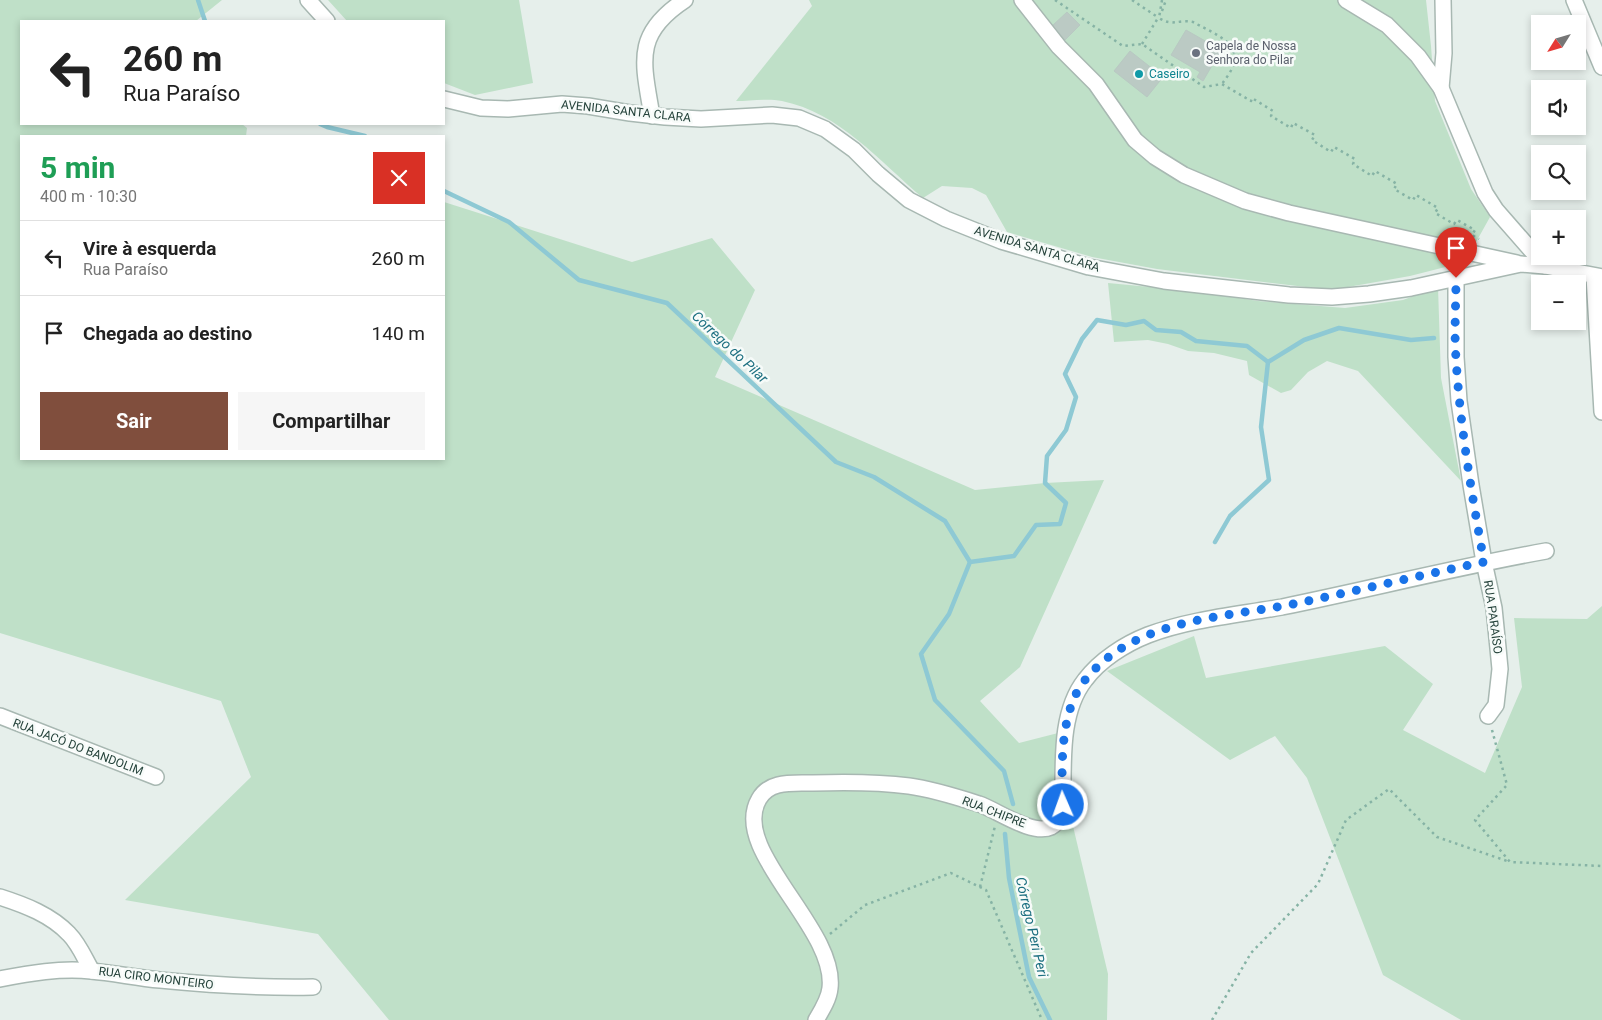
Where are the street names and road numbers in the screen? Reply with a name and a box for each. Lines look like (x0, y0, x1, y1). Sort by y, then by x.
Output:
street label: AVENIDA SANTA CLARA (560, 97, 692, 125)
street label: AVENIDA SANTA CLARA (973, 223, 1102, 275)
street label: RUA PARAÍSO (1481, 579, 1506, 655)
street label: RUA JACÓ DO BANDOLIM (11, 715, 146, 778)
street label: RUA CHIPRE (960, 793, 1028, 831)
street label: RUA CIRO MONTEIRO (98, 964, 214, 992)

